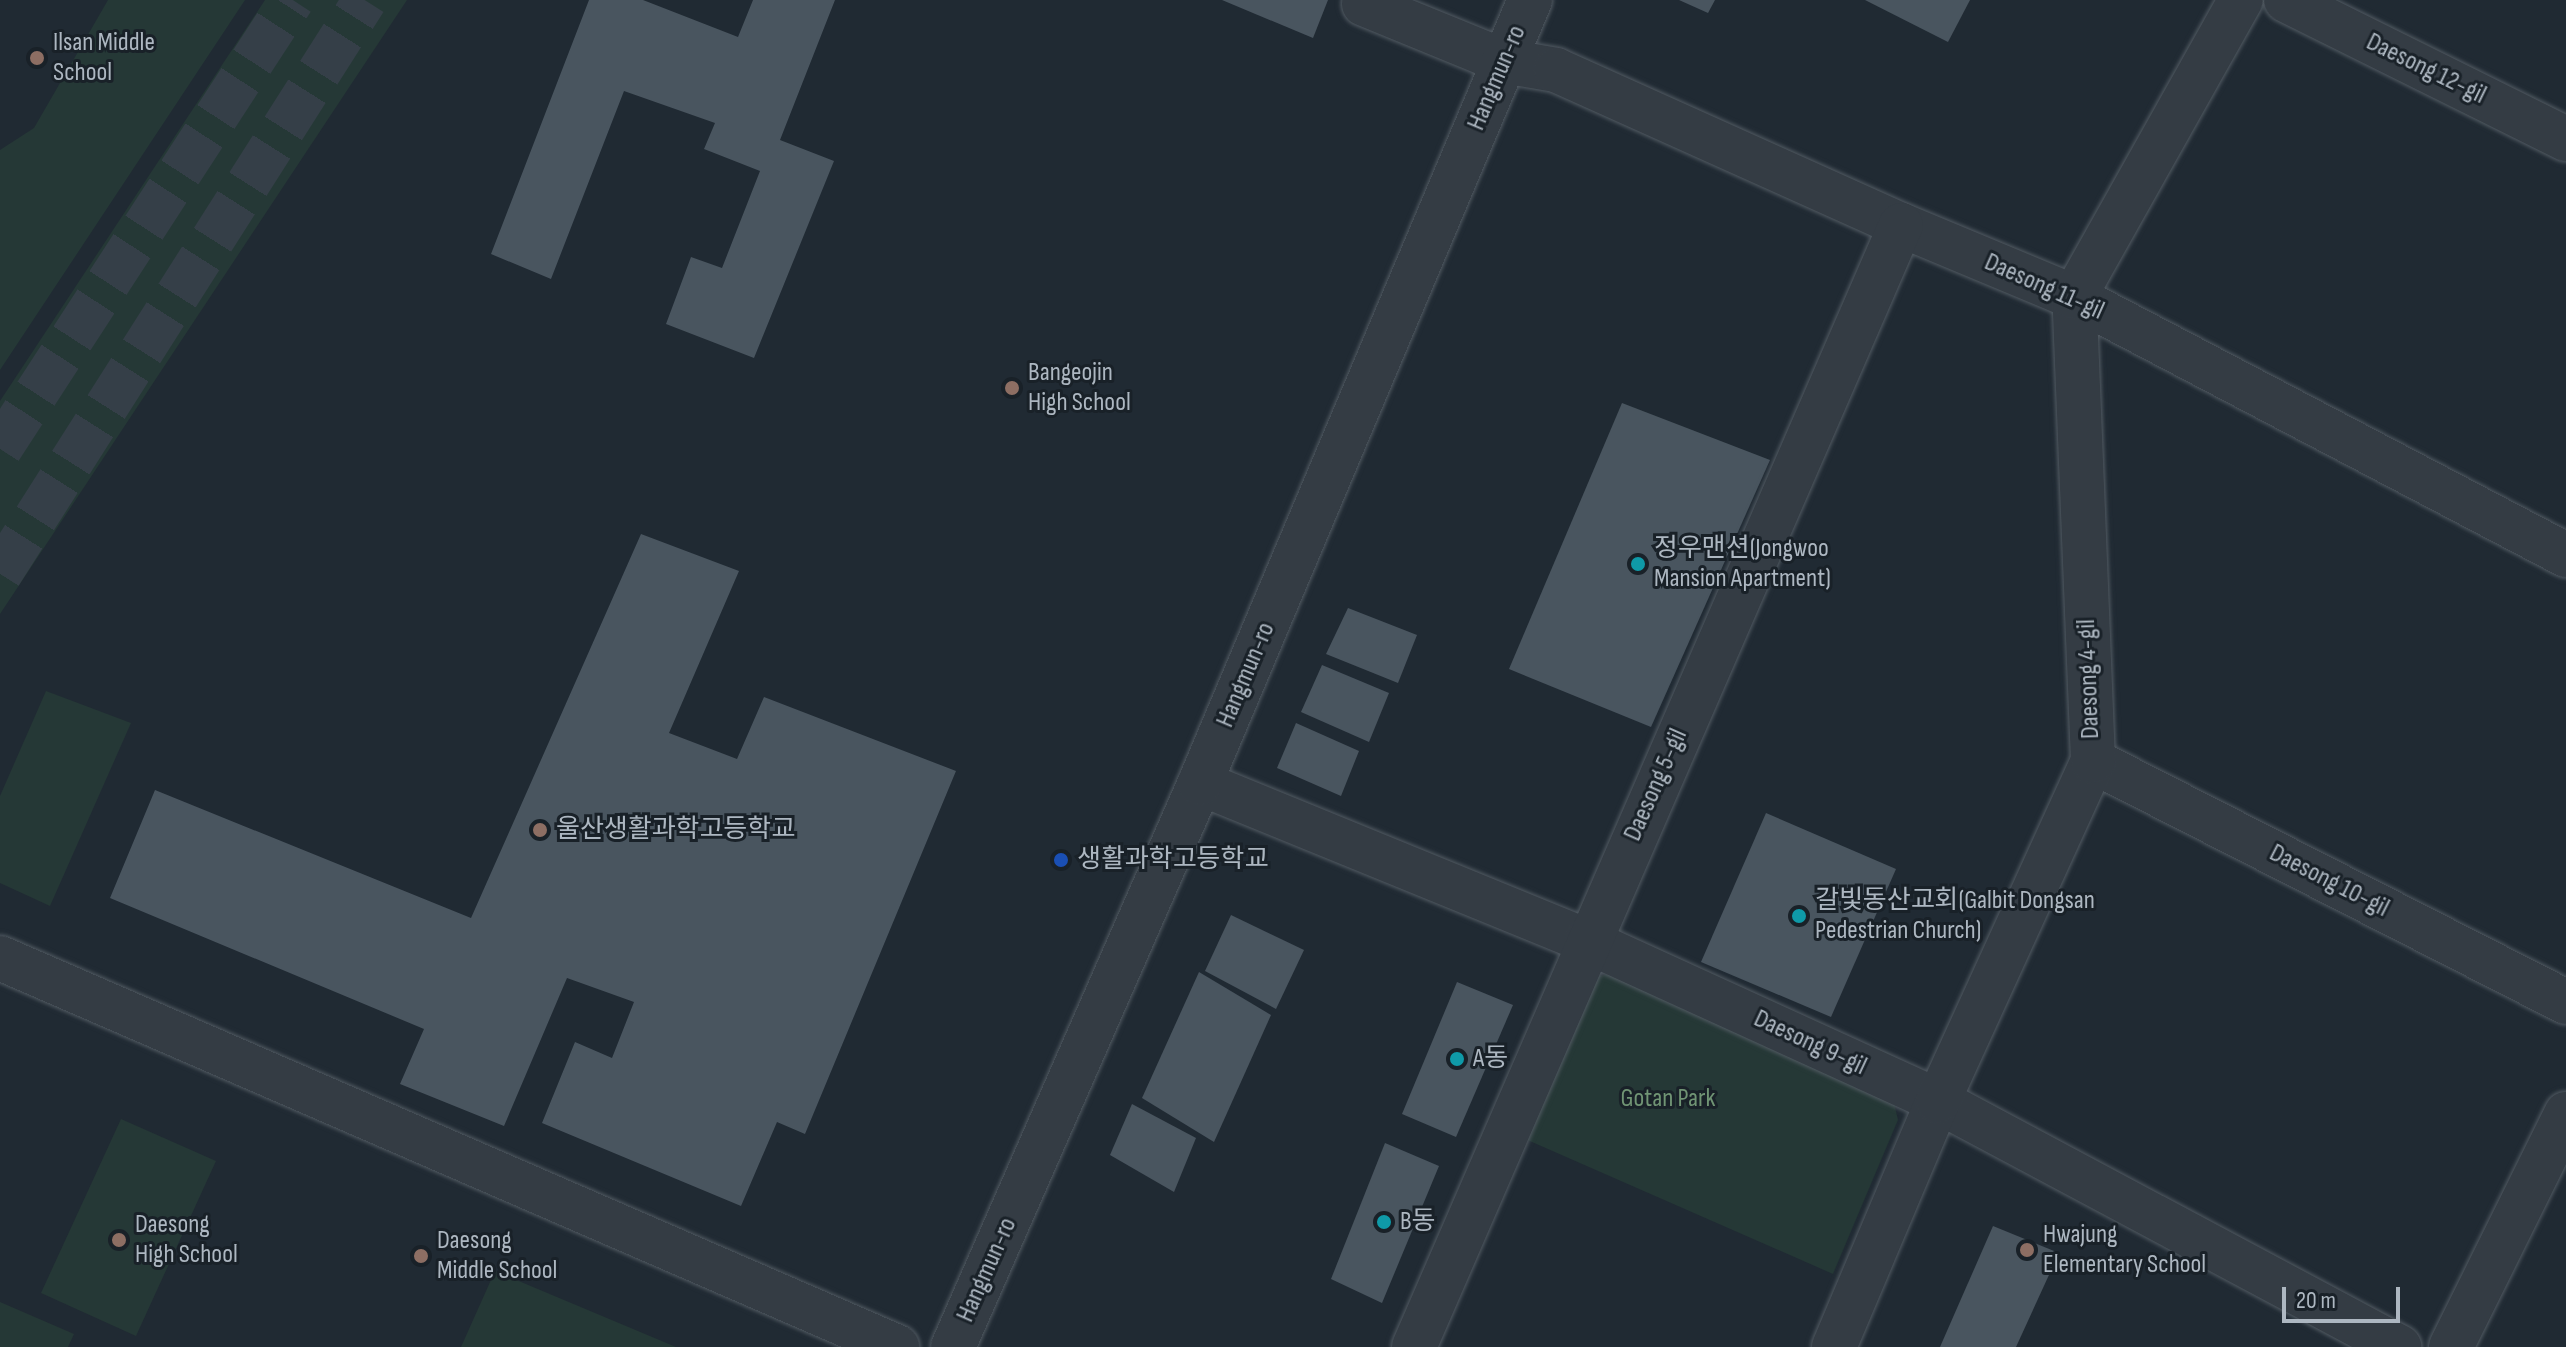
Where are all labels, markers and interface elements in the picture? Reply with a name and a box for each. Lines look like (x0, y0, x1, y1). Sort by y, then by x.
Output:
street label: Hangmun-ro (1461, 21, 1533, 135)
place label: Ilsan Middle School (53, 27, 155, 88)
street label: Daesong 12-gil (2361, 27, 2491, 111)
marker: Ilsan Middle School (28, 49, 46, 67)
street label: Daesong 11-gil (1980, 247, 2108, 327)
place label: Bangeojin High School (1028, 357, 1131, 418)
marker: Bangeojin High School (1003, 379, 1021, 397)
place label: 정우맨션(Jongwoo Mansion Apartment) (1654, 533, 1831, 594)
marker: 정우맨션(Jongwoo Mansion Apartment) (1629, 555, 1647, 573)
street label: Hangmun-ro (1210, 618, 1282, 732)
street label: Daesong 4-gil (2071, 619, 2107, 739)
street label: Daesong 5-gil (1617, 724, 1695, 846)
place label: 울산생활과학고등학교 (556, 814, 795, 846)
marker: 울산생활과학고등학교 (531, 821, 549, 839)
street label: Daesong 10-gil (2264, 838, 2394, 924)
place label: 생활과학고등학교 (1077, 844, 1268, 876)
marker: 생활과학고등학교 (1052, 851, 1070, 869)
place label: 갈빛동산교회(Galbit Dongsan Pedestrian Church) (1815, 885, 2095, 946)
marker: 갈빛동산교회(Galbit Dongsan Pedestrian Church) (1790, 907, 1808, 925)
street label: Daesong 9-gil (1749, 1003, 1871, 1083)
place label: A동 (1473, 1043, 1508, 1075)
marker: A동 (1448, 1050, 1466, 1068)
park label: Gotan Park (1621, 1083, 1715, 1115)
place label: B동 (1400, 1206, 1435, 1238)
place label: Daesong High School (135, 1209, 238, 1270)
street label: Hangmun-ro (950, 1213, 1024, 1327)
marker: B동 (1375, 1213, 1393, 1231)
place label: Hwajung Elementary School (2043, 1219, 2206, 1280)
place label: Daesong Middle School (437, 1225, 557, 1286)
marker: Daesong High School (110, 1231, 128, 1249)
marker: Hwajung Elementary School (2018, 1241, 2036, 1259)
marker: Daesong Middle School (412, 1247, 430, 1265)
scale bar (2286, 1271, 2404, 1321)
text: 20 m (2296, 1286, 2336, 1315)

